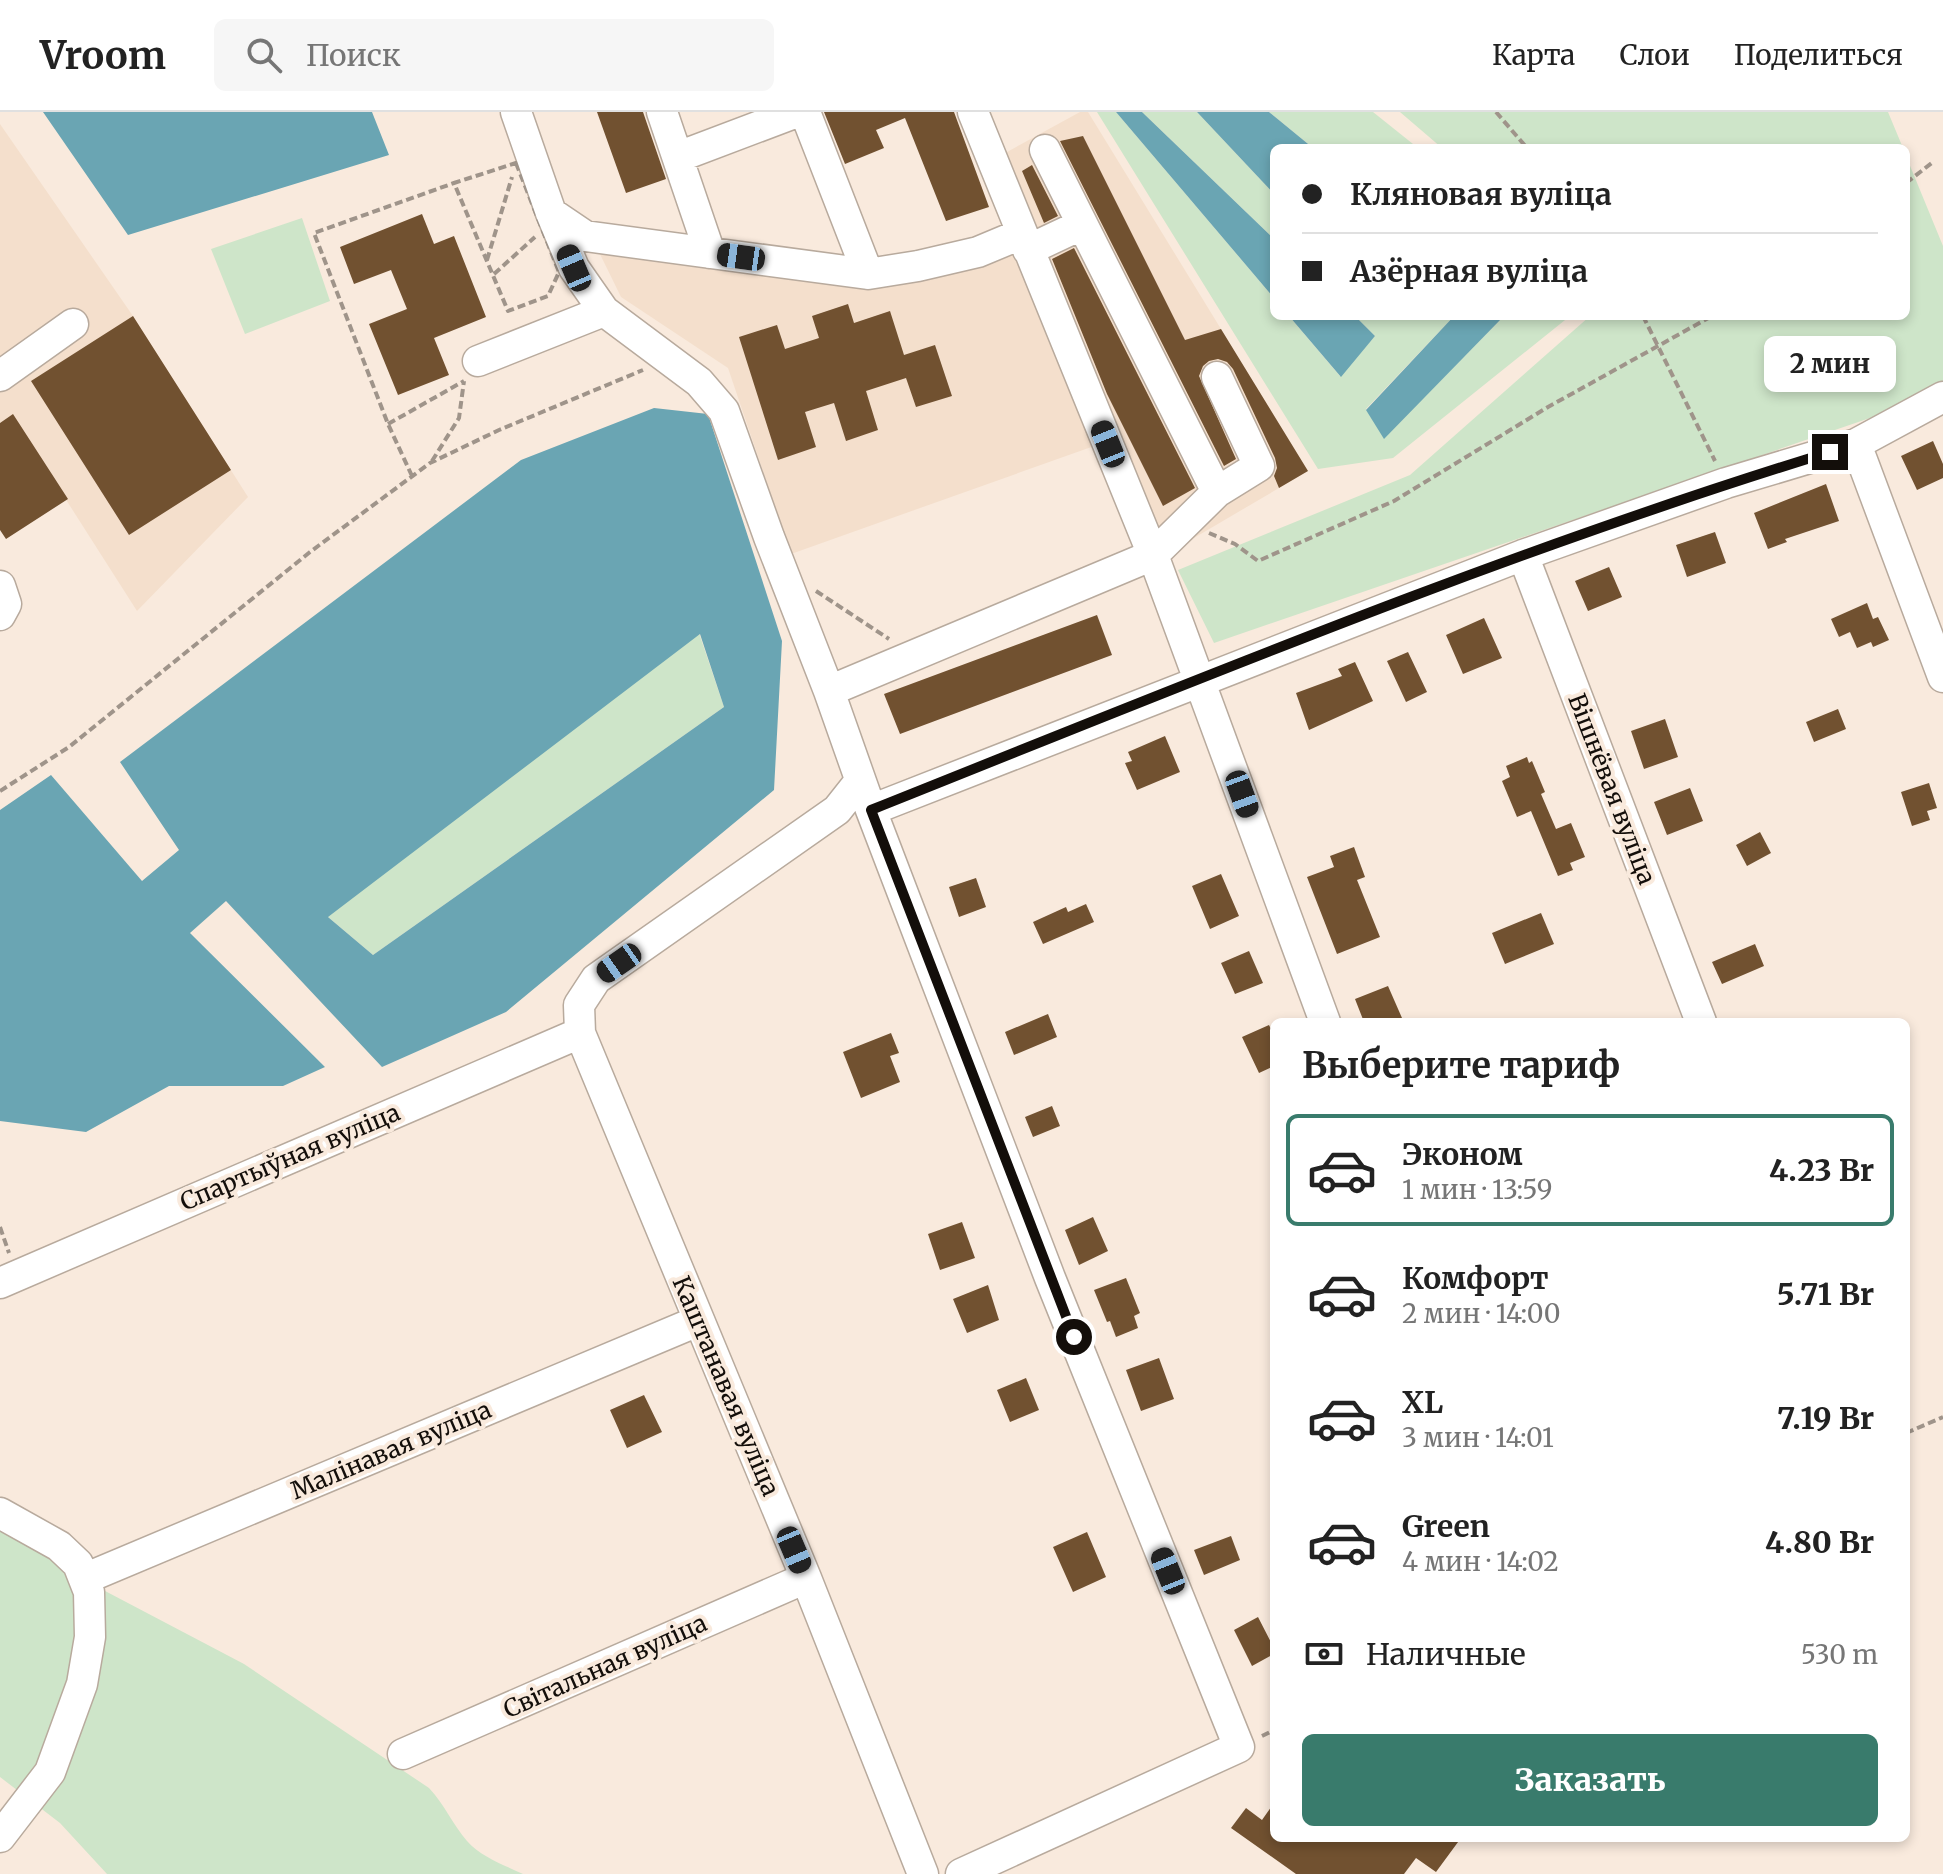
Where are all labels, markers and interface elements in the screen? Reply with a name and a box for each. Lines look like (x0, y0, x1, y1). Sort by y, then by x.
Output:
search box (214, 19, 774, 91)
text: Vroom (40, 32, 166, 79)
icon: search (242, 33, 286, 77)
text: Поиск (306, 36, 401, 74)
text: Карта (1492, 37, 1575, 73)
text: Слои (1619, 37, 1690, 73)
text: Поделиться (1734, 37, 1903, 73)
text: Кляновая вуліца (1350, 175, 1612, 213)
car (554, 241, 594, 295)
car (716, 242, 766, 272)
text: Азёрная вуліца (1350, 252, 1588, 290)
callout: 2 мин (1764, 336, 1896, 392)
text: 2 мин (1790, 347, 1870, 380)
car (1088, 417, 1128, 471)
route end (1812, 434, 1848, 470)
street label: Вішнёвая вуліца (1561, 689, 1663, 889)
car (1223, 767, 1261, 821)
car (592, 939, 646, 987)
text: Выберите тариф (1302, 1043, 1620, 1088)
street label: Спартыўная вуліца (175, 1097, 405, 1217)
icon: car (1306, 1134, 1378, 1206)
text: Эконом (1402, 1135, 1523, 1173)
text: 4.23 Br (1769, 1151, 1874, 1189)
text: 1 мин · 13:59 (1402, 1173, 1552, 1206)
icon: car (1306, 1258, 1378, 1330)
text: Комфорт (1402, 1259, 1549, 1297)
street label: Каштанавая вуліца (666, 1271, 786, 1501)
text: 5.71 Br (1777, 1275, 1874, 1313)
text: 2 мин · 14:00 (1402, 1297, 1560, 1330)
route start (1056, 1319, 1092, 1355)
icon: car (1306, 1382, 1378, 1454)
text: XL (1402, 1383, 1443, 1421)
street label: Малінавая вуліца (286, 1394, 496, 1506)
text: 7.19 Br (1777, 1399, 1874, 1437)
text: 3 мин · 14:01 (1402, 1421, 1554, 1454)
icon: car (1306, 1506, 1378, 1578)
text: Green (1402, 1507, 1490, 1545)
car (774, 1523, 814, 1577)
text: 4.80 Br (1765, 1523, 1874, 1561)
car (1148, 1544, 1188, 1598)
text: 4 мин · 14:02 (1402, 1545, 1559, 1578)
street label: Світальная вуліца (498, 1607, 712, 1725)
icon: cash (1302, 1632, 1346, 1676)
text: Наличные (1366, 1635, 1526, 1673)
text: 530 m (1801, 1638, 1878, 1671)
button: Заказать (1302, 1734, 1878, 1826)

